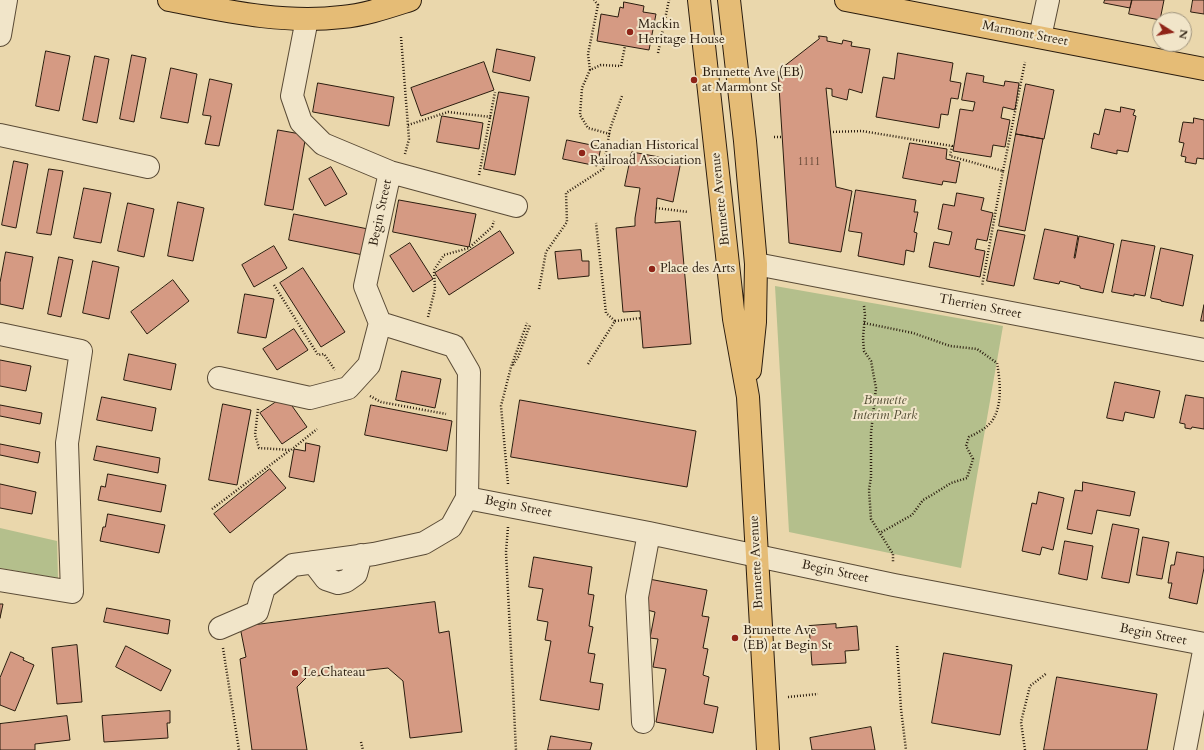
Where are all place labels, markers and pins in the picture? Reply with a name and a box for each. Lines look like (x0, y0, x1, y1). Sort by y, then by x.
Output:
place label: Mackin Heritage House (638, 17, 725, 48)
marker: Mackin Heritage House (625, 27, 635, 37)
place label: Brunette Ave (EB) at Marmont St (702, 65, 804, 96)
marker: Brunette Ave (EB) at Marmont St (689, 75, 699, 85)
place label: Canadian Historical Railroad Association (590, 138, 702, 169)
marker: Canadian Historical Railroad Association (577, 148, 587, 158)
place label: Place des Arts (660, 261, 735, 277)
marker: Place des Arts (647, 264, 657, 274)
place label: Brunette Ave (EB) at Begin St (743, 623, 832, 654)
marker: Brunette Ave (EB) at Begin St (730, 633, 740, 643)
place label: Le Chateau (303, 665, 366, 681)
marker: Le Chateau (290, 668, 300, 678)

